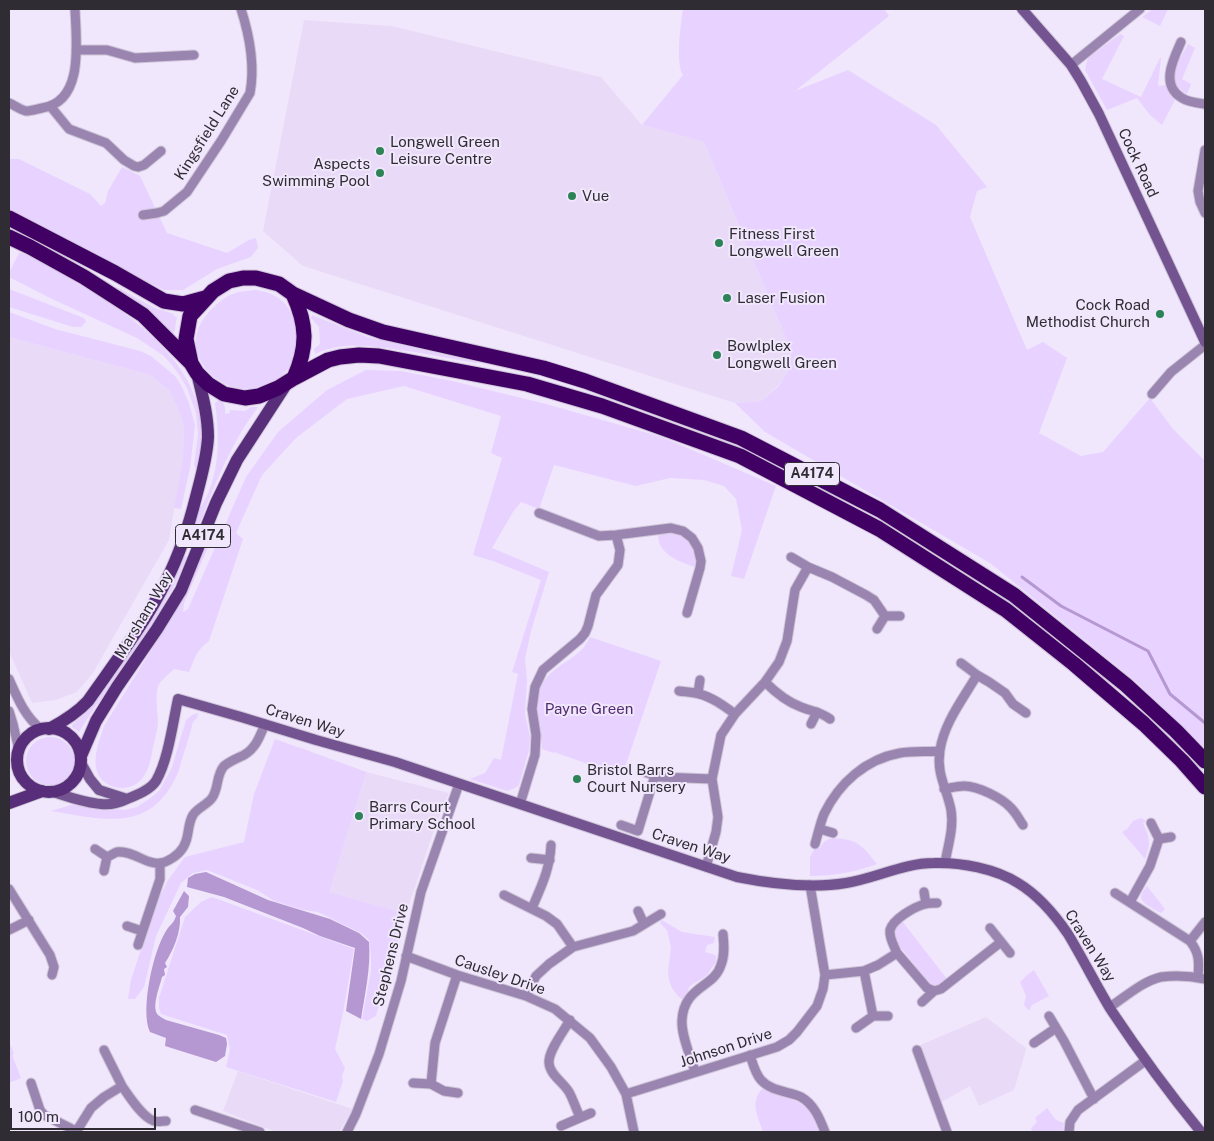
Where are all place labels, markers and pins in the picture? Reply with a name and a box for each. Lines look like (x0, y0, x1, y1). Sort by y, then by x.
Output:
place label: Longwell Green Leisure Centre (390, 133, 500, 168)
marker: Longwell Green Leisure Centre (374, 145, 386, 157)
place label: Aspects Swimming Pool (262, 155, 370, 190)
marker: Aspects Swimming Pool (374, 167, 386, 179)
place label: Vue (582, 187, 609, 205)
marker: Vue (566, 190, 578, 202)
place label: Fitness First Longwell Green (729, 225, 839, 260)
marker: Fitness First Longwell Green (713, 237, 725, 249)
place label: Laser Fusion (737, 289, 825, 307)
marker: Laser Fusion (721, 292, 733, 304)
place label: Cock Road Methodist Church (1026, 296, 1150, 331)
marker: Cock Road Methodist Church (1154, 308, 1166, 320)
place label: Bowlplex Longwell Green (727, 337, 837, 372)
marker: Bowlplex Longwell Green (711, 349, 723, 361)
place label: Bristol Barrs Court Nursery (587, 761, 686, 796)
marker: Bristol Barrs Court Nursery (571, 773, 583, 785)
place label: Barrs Court Primary School (369, 798, 475, 833)
marker: Barrs Court Primary School (353, 810, 365, 822)

